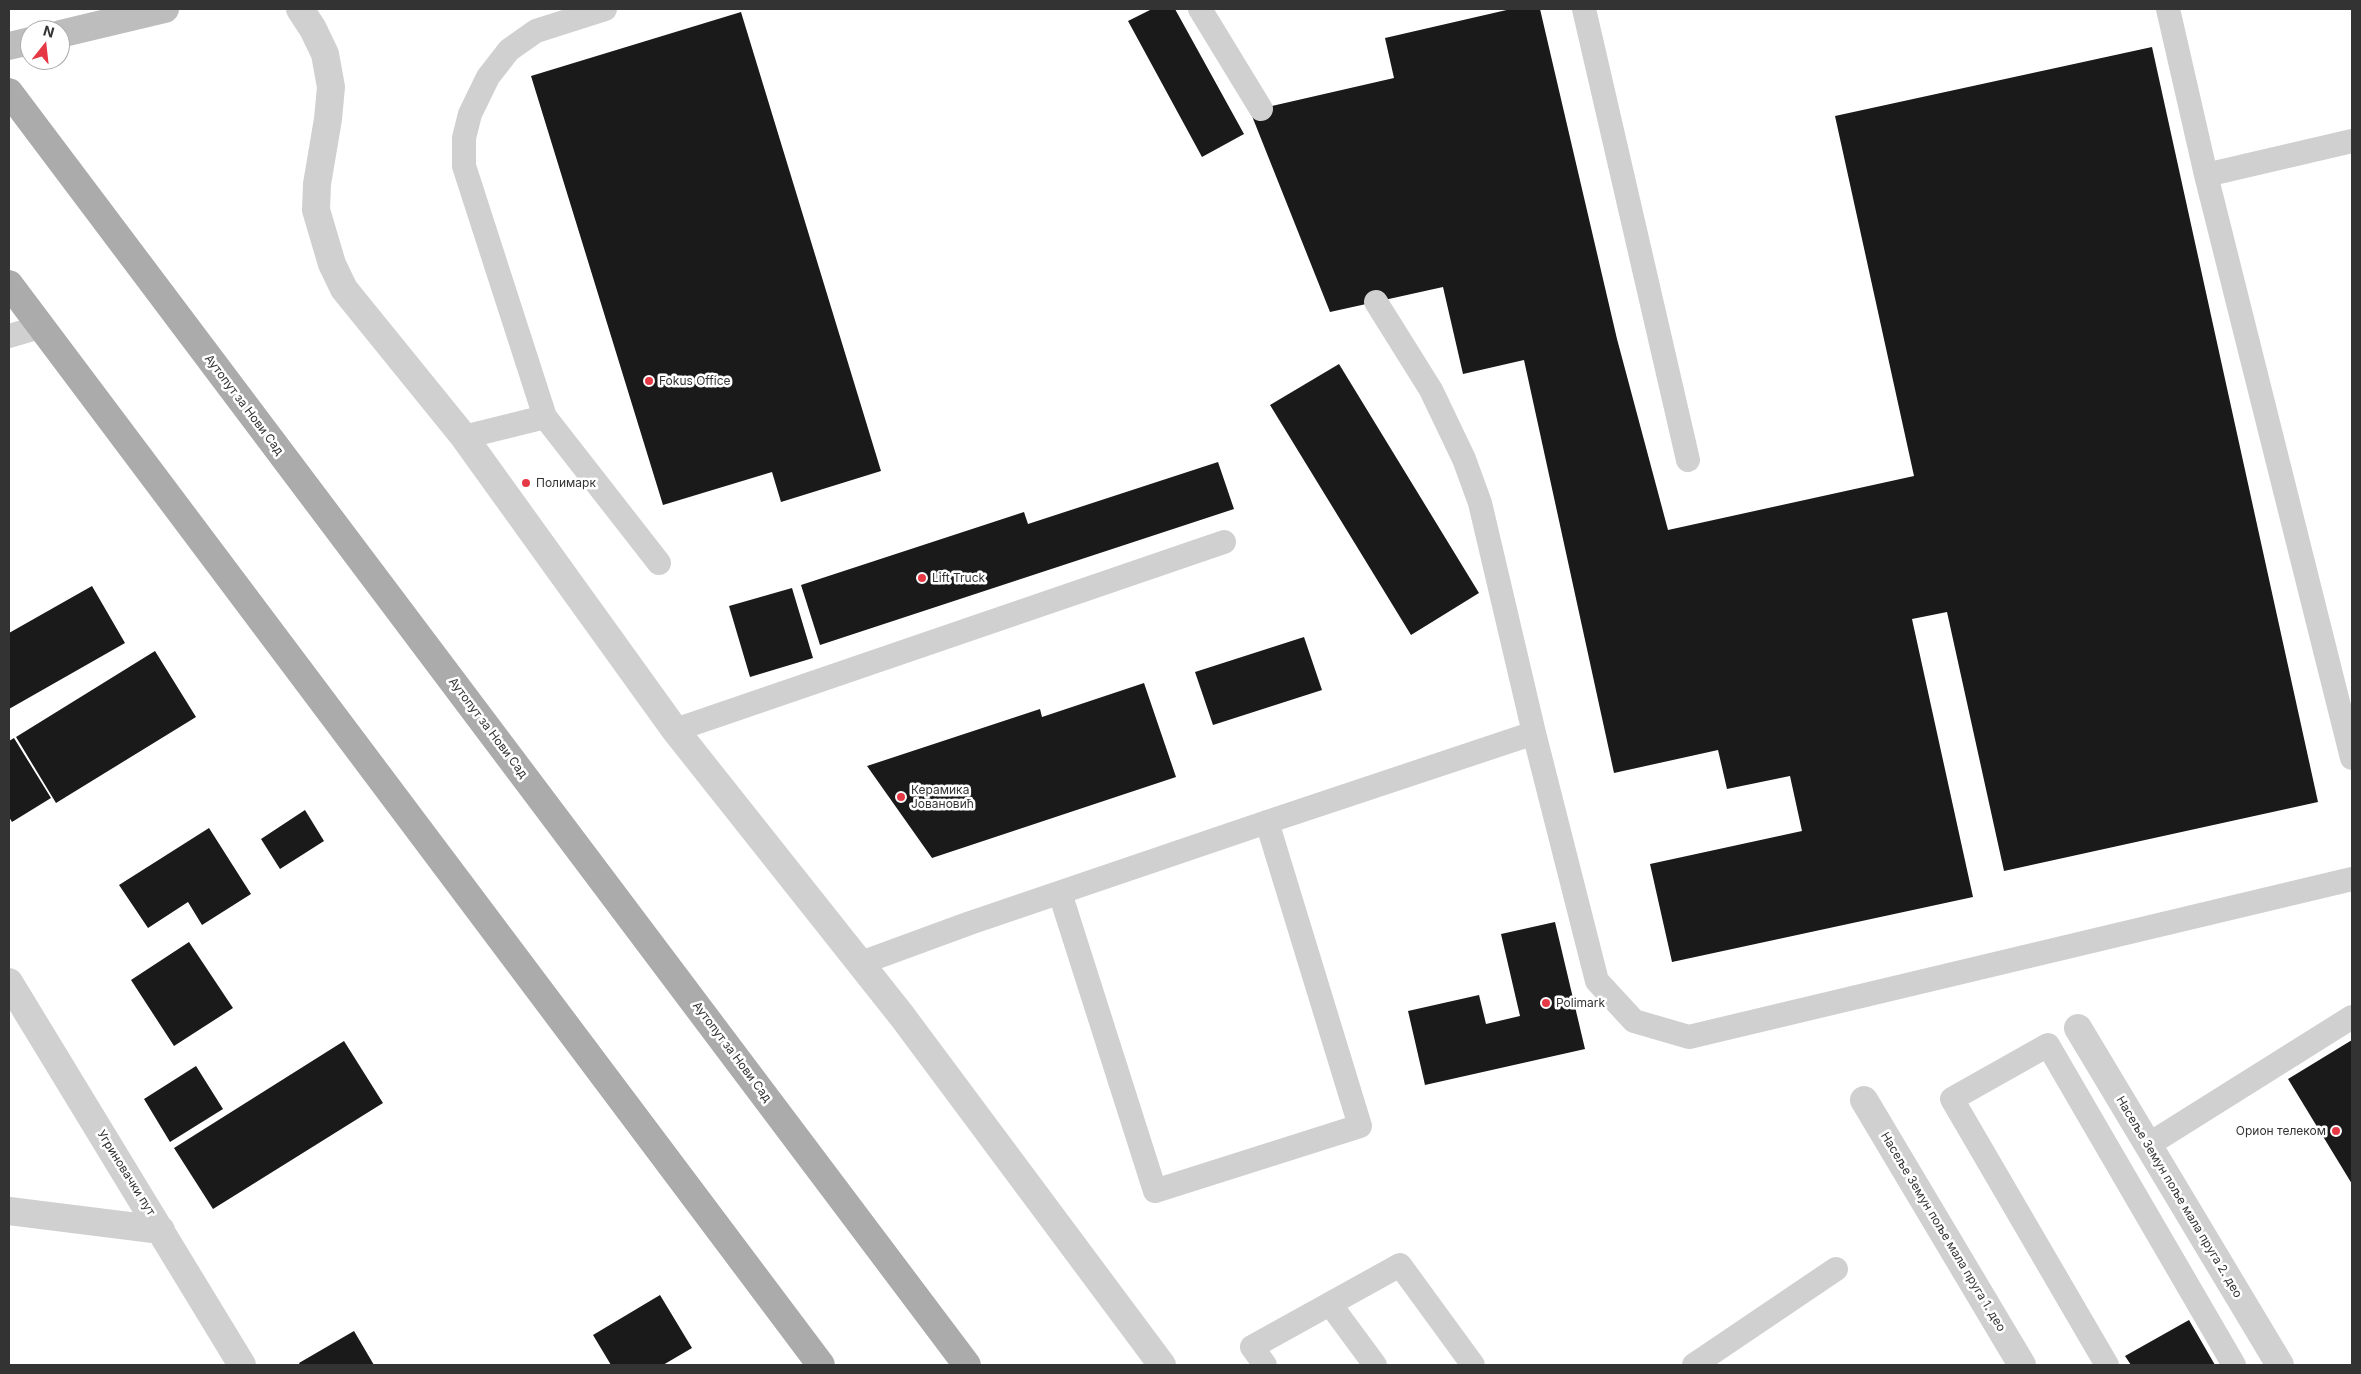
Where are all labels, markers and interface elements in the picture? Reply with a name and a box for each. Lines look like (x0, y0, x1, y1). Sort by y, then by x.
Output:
north arrow (20, 20, 70, 70)
text: N (42, 21, 56, 41)
street label: Аутопут за Нови Сад (201, 352, 287, 458)
place label: Fokus Office (659, 374, 731, 388)
marker: Fokus Office (643, 375, 655, 387)
place label: Полимарк (536, 476, 596, 490)
marker: Полимарк (520, 477, 532, 489)
place label: Lift Truck (932, 571, 985, 585)
marker: Lift Truck (916, 572, 928, 584)
street label: Аутопут за Нови Сад (445, 675, 531, 781)
place label: Керамика Јовановић (911, 783, 974, 811)
marker: Керамика Јовановић (895, 791, 907, 803)
place label: Polimark (1556, 996, 1605, 1010)
marker: Polimark (1540, 997, 1552, 1009)
street label: Аутопут за Нови Сад (689, 999, 775, 1105)
street label: Насеље Земун поље мала пруга 2. део (2113, 1094, 2245, 1300)
place label: Орион телеком (2236, 1124, 2326, 1138)
marker: Орион телеком (2330, 1125, 2342, 1137)
street label: Угриновачки пут (94, 1128, 158, 1218)
street label: Насеље Земун поље мала пруга 1. део (1878, 1130, 2008, 1334)

